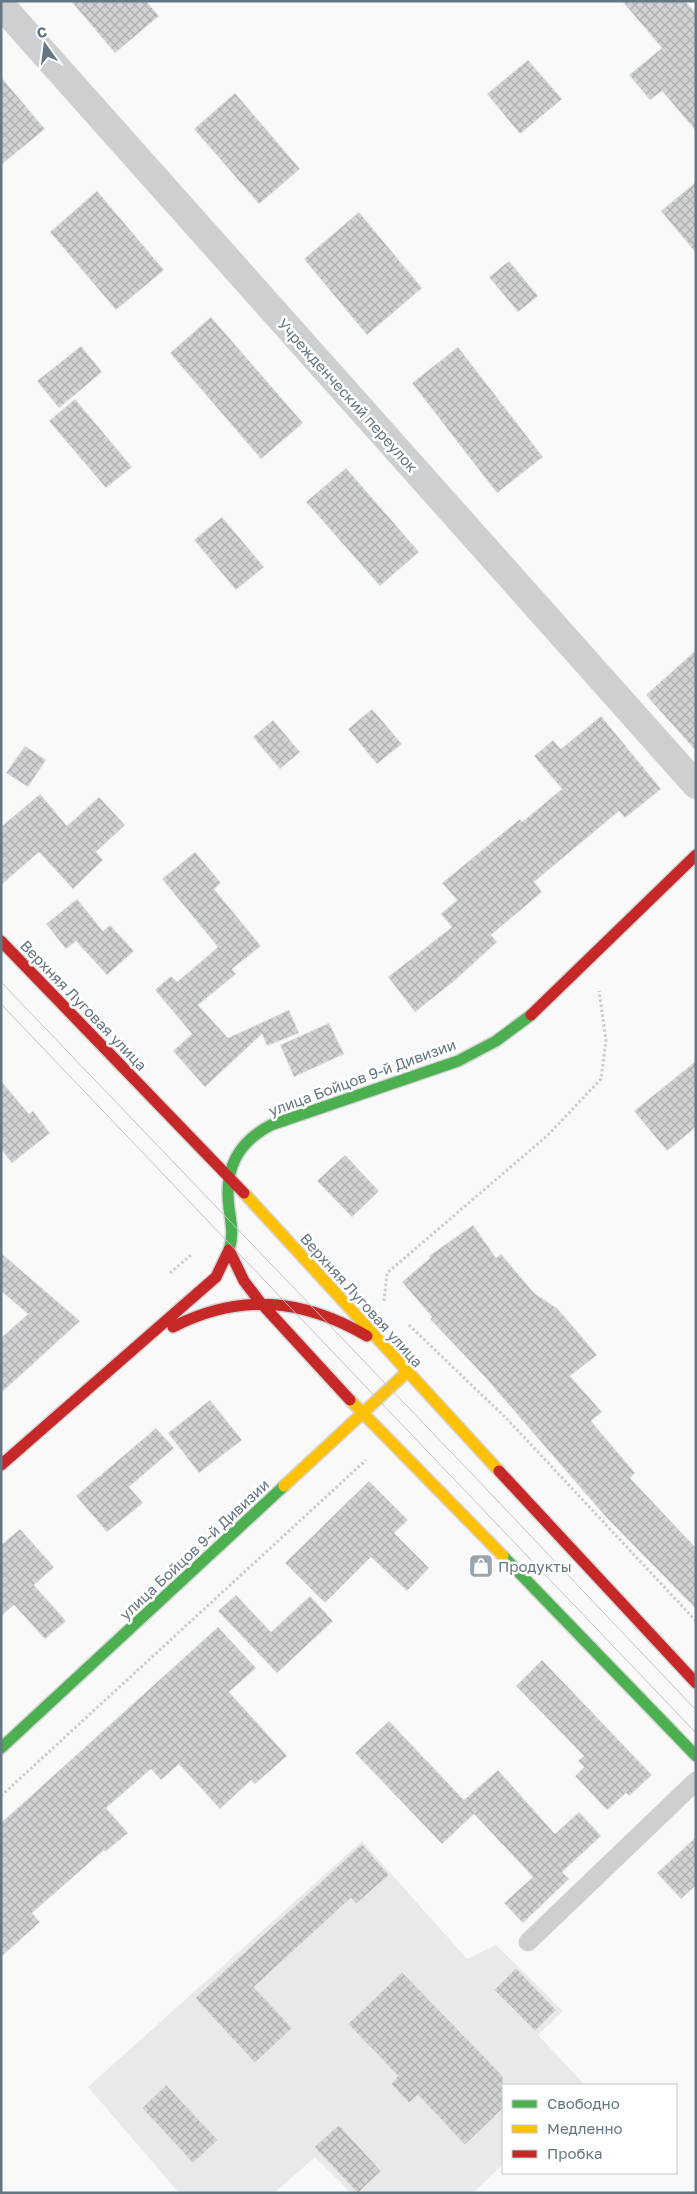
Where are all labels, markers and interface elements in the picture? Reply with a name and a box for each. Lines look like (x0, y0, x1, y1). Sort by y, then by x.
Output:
north arrow (20, 20, 70, 70)
text: С (35, 22, 49, 41)
street label: Учрежденческий переулок (274, 314, 422, 476)
street label: Верхняя Луговая улица (17, 936, 151, 1074)
street label: улица Бойцов 9-й Дивизии (266, 1035, 458, 1119)
street label: Верхняя Луговая улица (297, 1229, 427, 1371)
street label: улица Бойцов 9-й Дивизии (115, 1475, 273, 1623)
shop icon: Продукты (468, 1553, 494, 1579)
place label: Продукты (498, 1557, 572, 1575)
legend (502, 2084, 677, 2174)
text: Свободно (547, 2094, 620, 2112)
text: Медленно (547, 2119, 623, 2137)
text: Пробка (547, 2144, 602, 2162)

